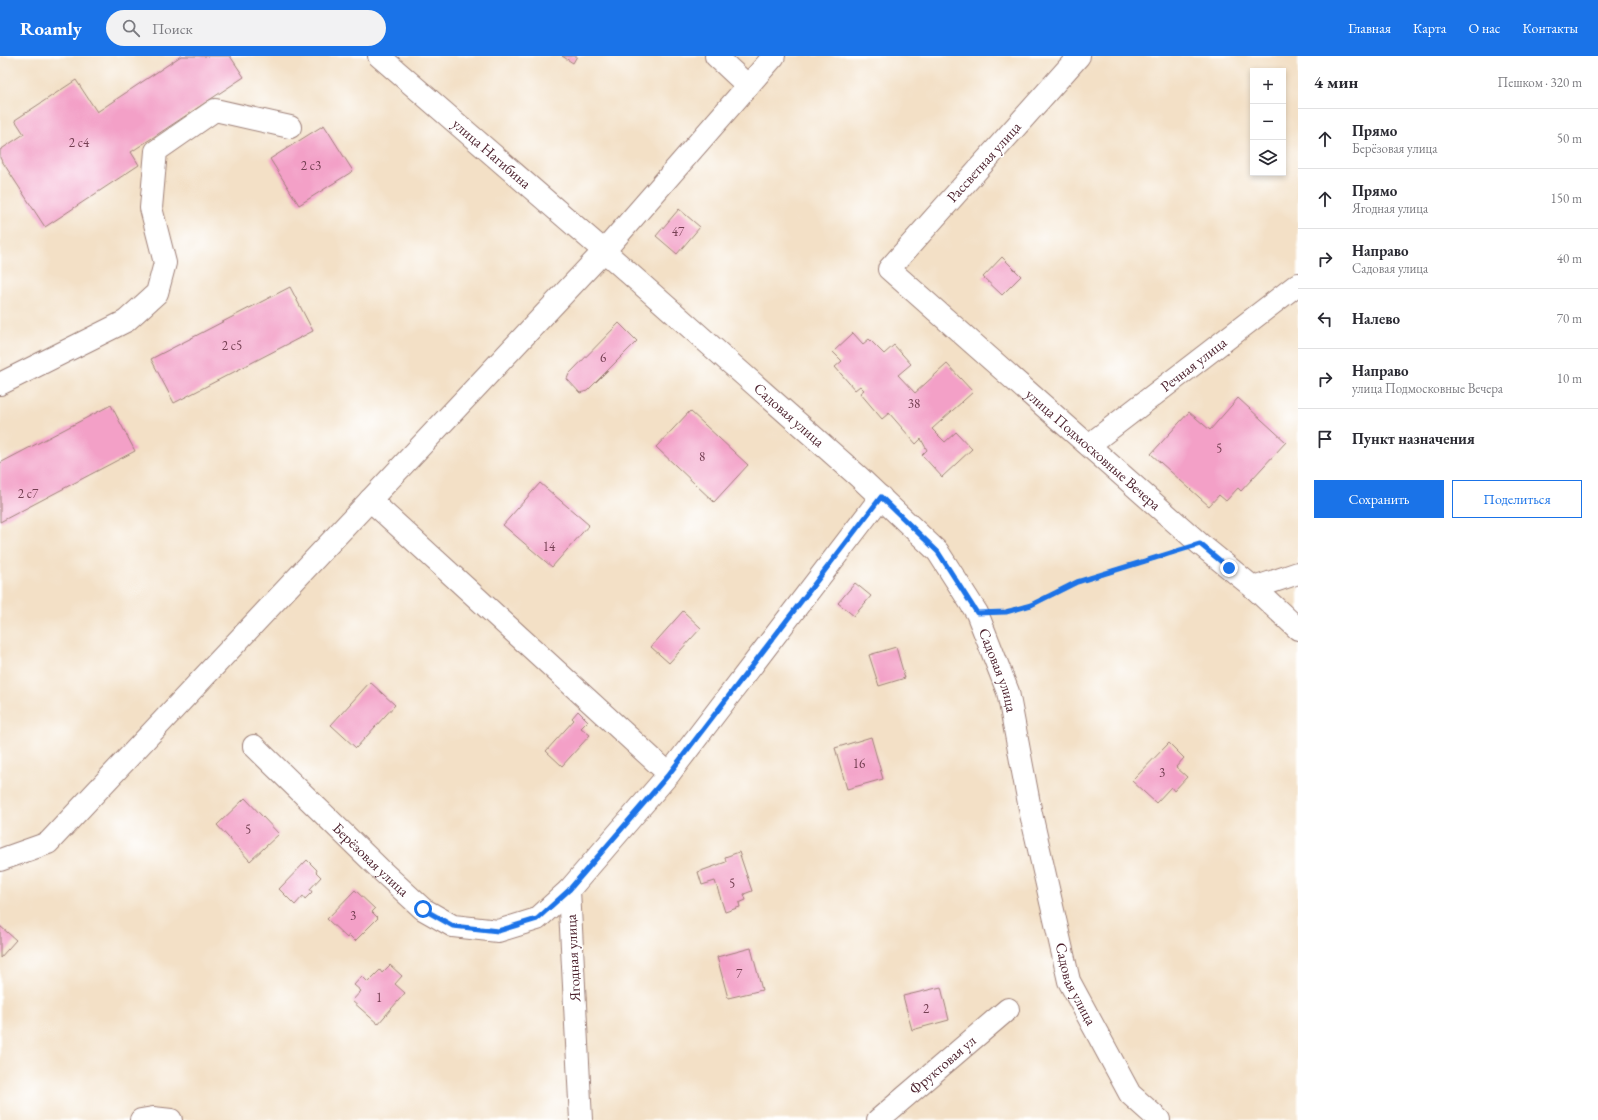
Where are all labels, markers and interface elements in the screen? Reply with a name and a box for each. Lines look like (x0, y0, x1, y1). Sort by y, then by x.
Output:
search box (106, 10, 386, 46)
text: Roamly (20, 16, 82, 41)
icon: search (120, 17, 142, 39)
text: Поиск (152, 19, 193, 38)
text: Главная (1348, 19, 1391, 37)
text: Карта (1413, 19, 1446, 37)
text: О нас (1468, 19, 1500, 37)
text: Контакты (1522, 19, 1578, 37)
map controls (1250, 68, 1286, 176)
button: + (1250, 68, 1286, 104)
text: 4 мин (1314, 71, 1358, 93)
text: Пешком · 320 m (1498, 74, 1582, 91)
button: − (1250, 104, 1286, 140)
street label: улица Нагибина (449, 114, 535, 193)
street label: Рассветная улица (942, 117, 1025, 206)
text: Прямо (1352, 121, 1397, 140)
icon: ahead (1314, 128, 1336, 150)
text: 50 m (1557, 130, 1582, 147)
house number: 2 с4 (69, 134, 90, 151)
button: layers (1250, 140, 1286, 176)
text: Берёзовая улица (1352, 140, 1437, 157)
house number: 2 с3 (301, 157, 321, 174)
text: Прямо (1352, 181, 1397, 200)
icon: ahead (1314, 188, 1336, 210)
text: 150 m (1551, 190, 1582, 207)
text: Ягодная улица (1352, 200, 1428, 217)
house number: 47 (672, 223, 685, 240)
text: Направо (1352, 241, 1409, 260)
icon: right (1314, 248, 1336, 270)
text: 40 m (1557, 250, 1582, 267)
text: Садовая улица (1352, 260, 1428, 277)
icon: left (1314, 308, 1336, 330)
text: Налево (1352, 309, 1400, 328)
text: 70 m (1557, 310, 1582, 327)
street label: Речная улица (1156, 332, 1230, 396)
house number: 2 с5 (222, 337, 242, 354)
house number: 6 (600, 349, 606, 366)
text: Направо (1352, 361, 1409, 380)
icon: right (1314, 368, 1336, 390)
text: 10 m (1557, 370, 1582, 387)
street label: Садовая улица (750, 378, 829, 451)
text: улица Подмосковные Вечера (1352, 380, 1503, 397)
street label: улица Подмосковные Вечера (1022, 384, 1165, 514)
house number: 38 (908, 395, 920, 412)
icon: arrive (1314, 428, 1336, 450)
text: Пункт назначения (1352, 429, 1475, 448)
house number: 5 (1216, 440, 1222, 457)
house number: 8 (699, 448, 705, 465)
button: Сохранить (1314, 480, 1444, 518)
button: Поделиться (1452, 480, 1582, 518)
house number: 2 с7 (18, 485, 39, 502)
house number: 14 (543, 538, 556, 555)
route end (1220, 559, 1238, 577)
street label: Садовая улица (975, 625, 1022, 714)
house number: 16 (853, 755, 865, 772)
house number: 3 (1159, 764, 1165, 781)
street label: Берёзовая улица (329, 818, 413, 900)
house number: 5 (245, 821, 251, 838)
house number: 5 (729, 875, 735, 892)
route start (414, 900, 432, 918)
house number: 3 (350, 907, 356, 924)
street label: Ягодная улица (561, 914, 584, 1003)
street label: Садовая улица (1052, 941, 1101, 1028)
house number: 7 (736, 965, 743, 982)
house number: 1 (376, 989, 382, 1006)
house number: 2 (923, 1000, 930, 1017)
street label: Фруктовая ул (905, 1031, 980, 1098)

